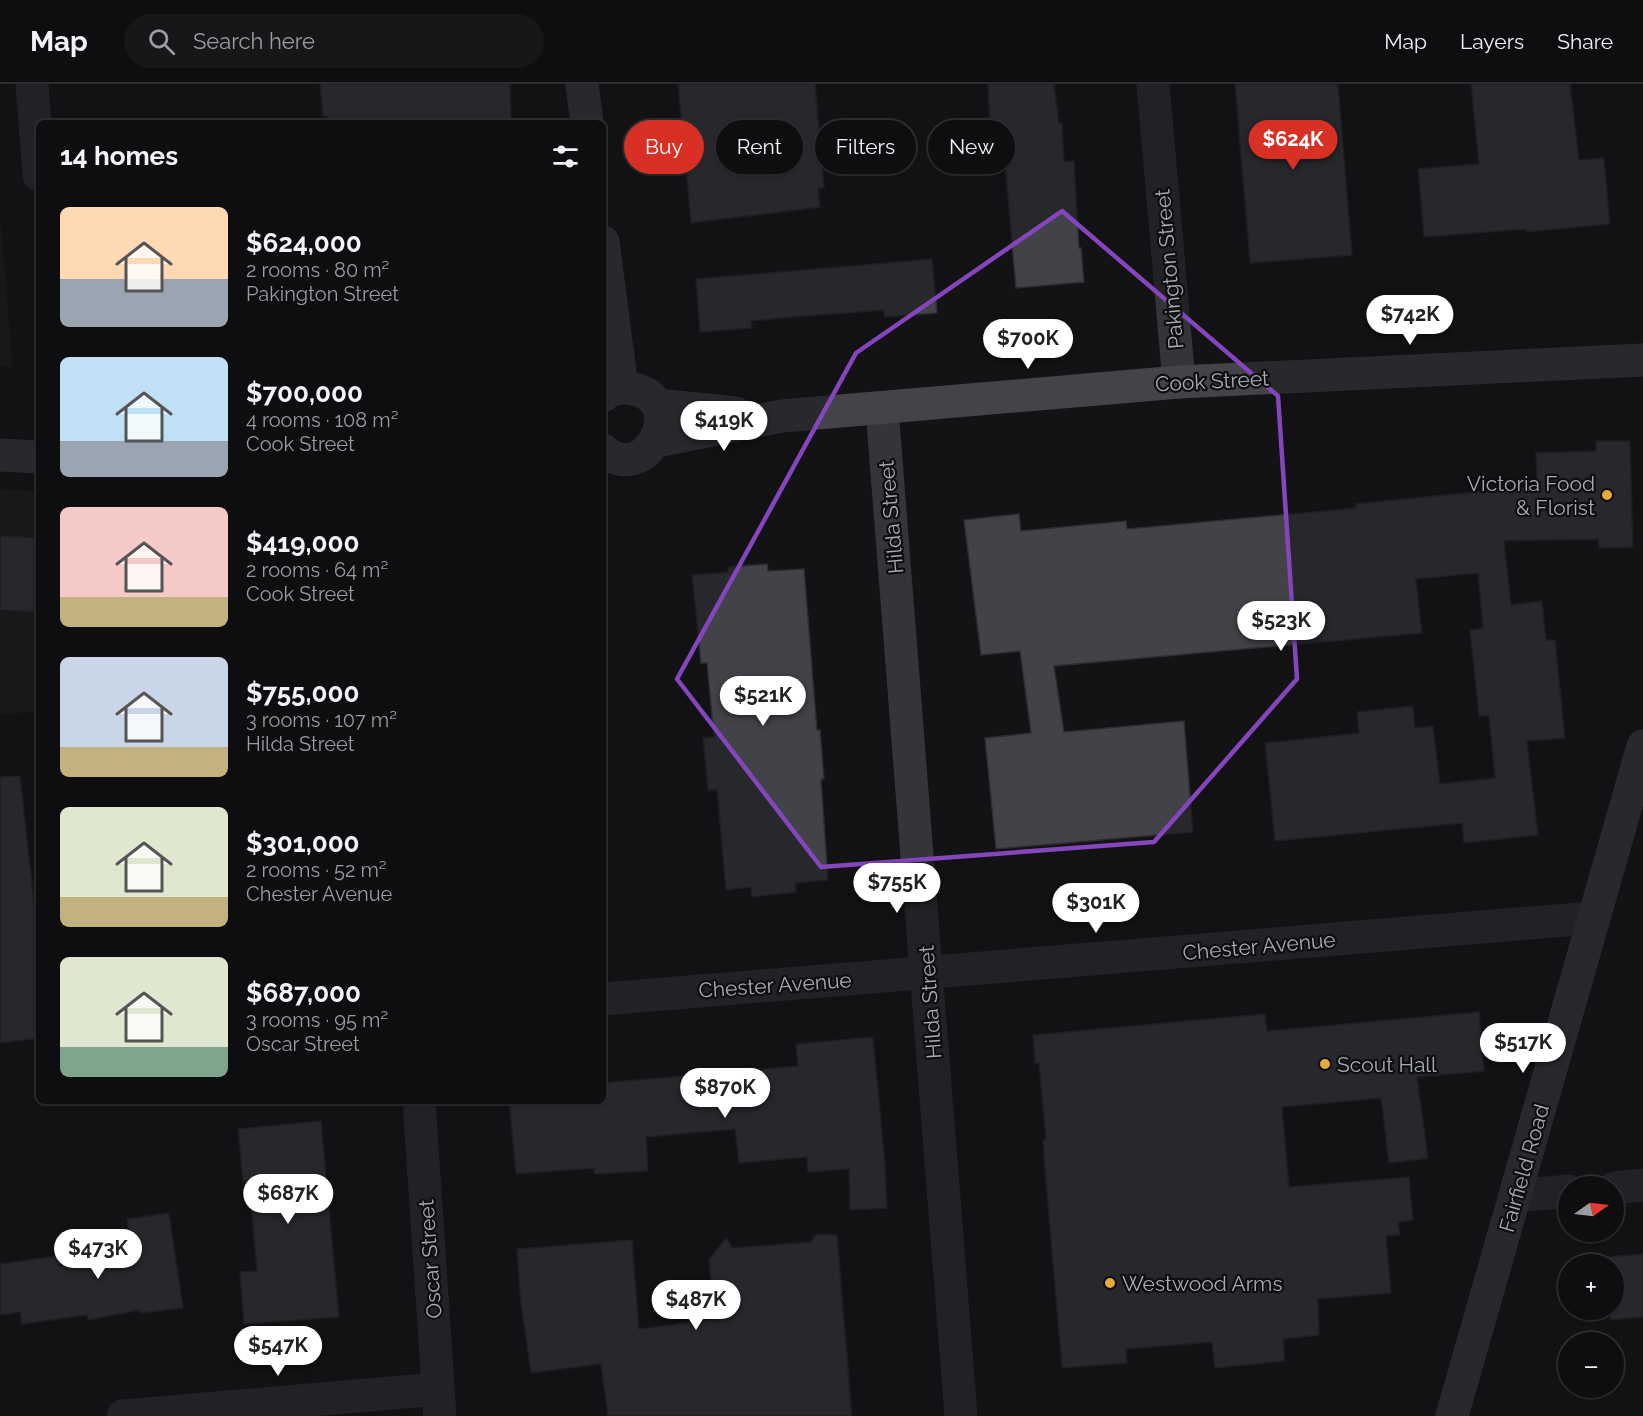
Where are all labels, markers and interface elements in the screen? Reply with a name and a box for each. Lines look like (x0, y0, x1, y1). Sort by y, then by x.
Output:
search box (124, 14, 544, 68)
text: Map (30, 25, 88, 58)
icon: search (145, 25, 178, 58)
text: Search here (193, 28, 315, 54)
text: Map (1384, 29, 1427, 54)
text: Layers (1460, 29, 1524, 54)
text: Share (1557, 29, 1613, 54)
chip: Buy (624, 120, 704, 174)
chip: Rent (716, 120, 803, 174)
chip: Filters (815, 120, 916, 174)
chip: New (928, 120, 1015, 174)
pin: $624K (1251, 120, 1335, 171)
text: $624K (1263, 127, 1323, 151)
icon: filters (549, 140, 582, 173)
text: 14 homes (60, 141, 178, 171)
street label: Pakington Street (1150, 188, 1188, 350)
text: $624,000 (246, 228, 362, 258)
icon: home (108, 231, 180, 303)
text: 2 rooms · 80 m² (246, 258, 389, 282)
text: Pakington Street (246, 282, 399, 306)
pin: $742K (1368, 295, 1452, 346)
text: $742K (1380, 302, 1440, 326)
pin: $700K (986, 319, 1070, 370)
text: $700K (997, 326, 1059, 350)
street label: Cook Street (1154, 366, 1270, 396)
text: $700,000 (246, 378, 363, 408)
icon: home (108, 381, 180, 453)
pin: $419K (682, 401, 766, 452)
text: 4 rooms · 108 m² (246, 408, 398, 432)
text: $419K (694, 408, 754, 432)
text: Cook Street (246, 432, 355, 456)
street label: Hilda Street (874, 459, 908, 575)
place label: Victoria Food & Florist (1467, 471, 1595, 520)
marker: Victoria Food & Florist (1600, 488, 1614, 502)
text: $419,000 (246, 528, 359, 558)
icon: home (108, 531, 180, 603)
text: 2 rooms · 64 m² (246, 558, 388, 582)
text: Cook Street (246, 582, 355, 606)
pin: $523K (1239, 601, 1323, 652)
text: $523K (1251, 608, 1311, 632)
pin: $521K (721, 676, 805, 727)
text: $755,000 (246, 678, 359, 708)
icon: home (108, 681, 180, 753)
text: $521K (734, 683, 792, 707)
text: 3 rooms · 107 m² (246, 708, 397, 732)
text: Hilda Street (246, 732, 354, 756)
text: $301,000 (246, 828, 360, 858)
icon: home (108, 831, 180, 903)
text: 2 rooms · 52 m² (246, 858, 387, 882)
pin: $755K (855, 863, 939, 914)
text: $755K (867, 870, 927, 894)
text: Chester Avenue (246, 882, 392, 906)
pin: $301K (1054, 883, 1138, 934)
text: $301K (1066, 890, 1126, 914)
street label: Chester Avenue (1181, 927, 1337, 965)
street label: Hilda Street (914, 944, 946, 1060)
street label: Chester Avenue (698, 967, 852, 1003)
text: $687,000 (246, 978, 361, 1008)
icon: home (108, 981, 180, 1053)
text: 3 rooms · 95 m² (246, 1008, 388, 1032)
pin: $517K (1481, 1023, 1565, 1074)
text: $517K (1494, 1030, 1552, 1054)
text: Oscar Street (246, 1032, 360, 1056)
place label: Scout Hall (1337, 1052, 1437, 1077)
marker: Scout Hall (1318, 1057, 1332, 1071)
pin: $870K (683, 1068, 767, 1119)
text: $870K (694, 1075, 756, 1099)
street label: Fairfield Road (1494, 1101, 1554, 1235)
pin: $687K (246, 1174, 330, 1225)
north arrow (1558, 1176, 1624, 1242)
map controls (1558, 1176, 1624, 1398)
text: $687K (257, 1181, 319, 1205)
street label: Oscar Street (413, 1199, 447, 1319)
pin: $473K (56, 1229, 140, 1280)
text: $473K (68, 1236, 128, 1260)
button: + (1558, 1254, 1624, 1320)
place label: Westwood Arms (1122, 1271, 1283, 1296)
marker: Westwood Arms (1103, 1276, 1117, 1290)
pin: $487K (654, 1280, 738, 1331)
text: $487K (666, 1287, 726, 1311)
pin: $547K (236, 1326, 320, 1377)
button: − (1558, 1332, 1624, 1398)
text: $547K (248, 1333, 308, 1357)

